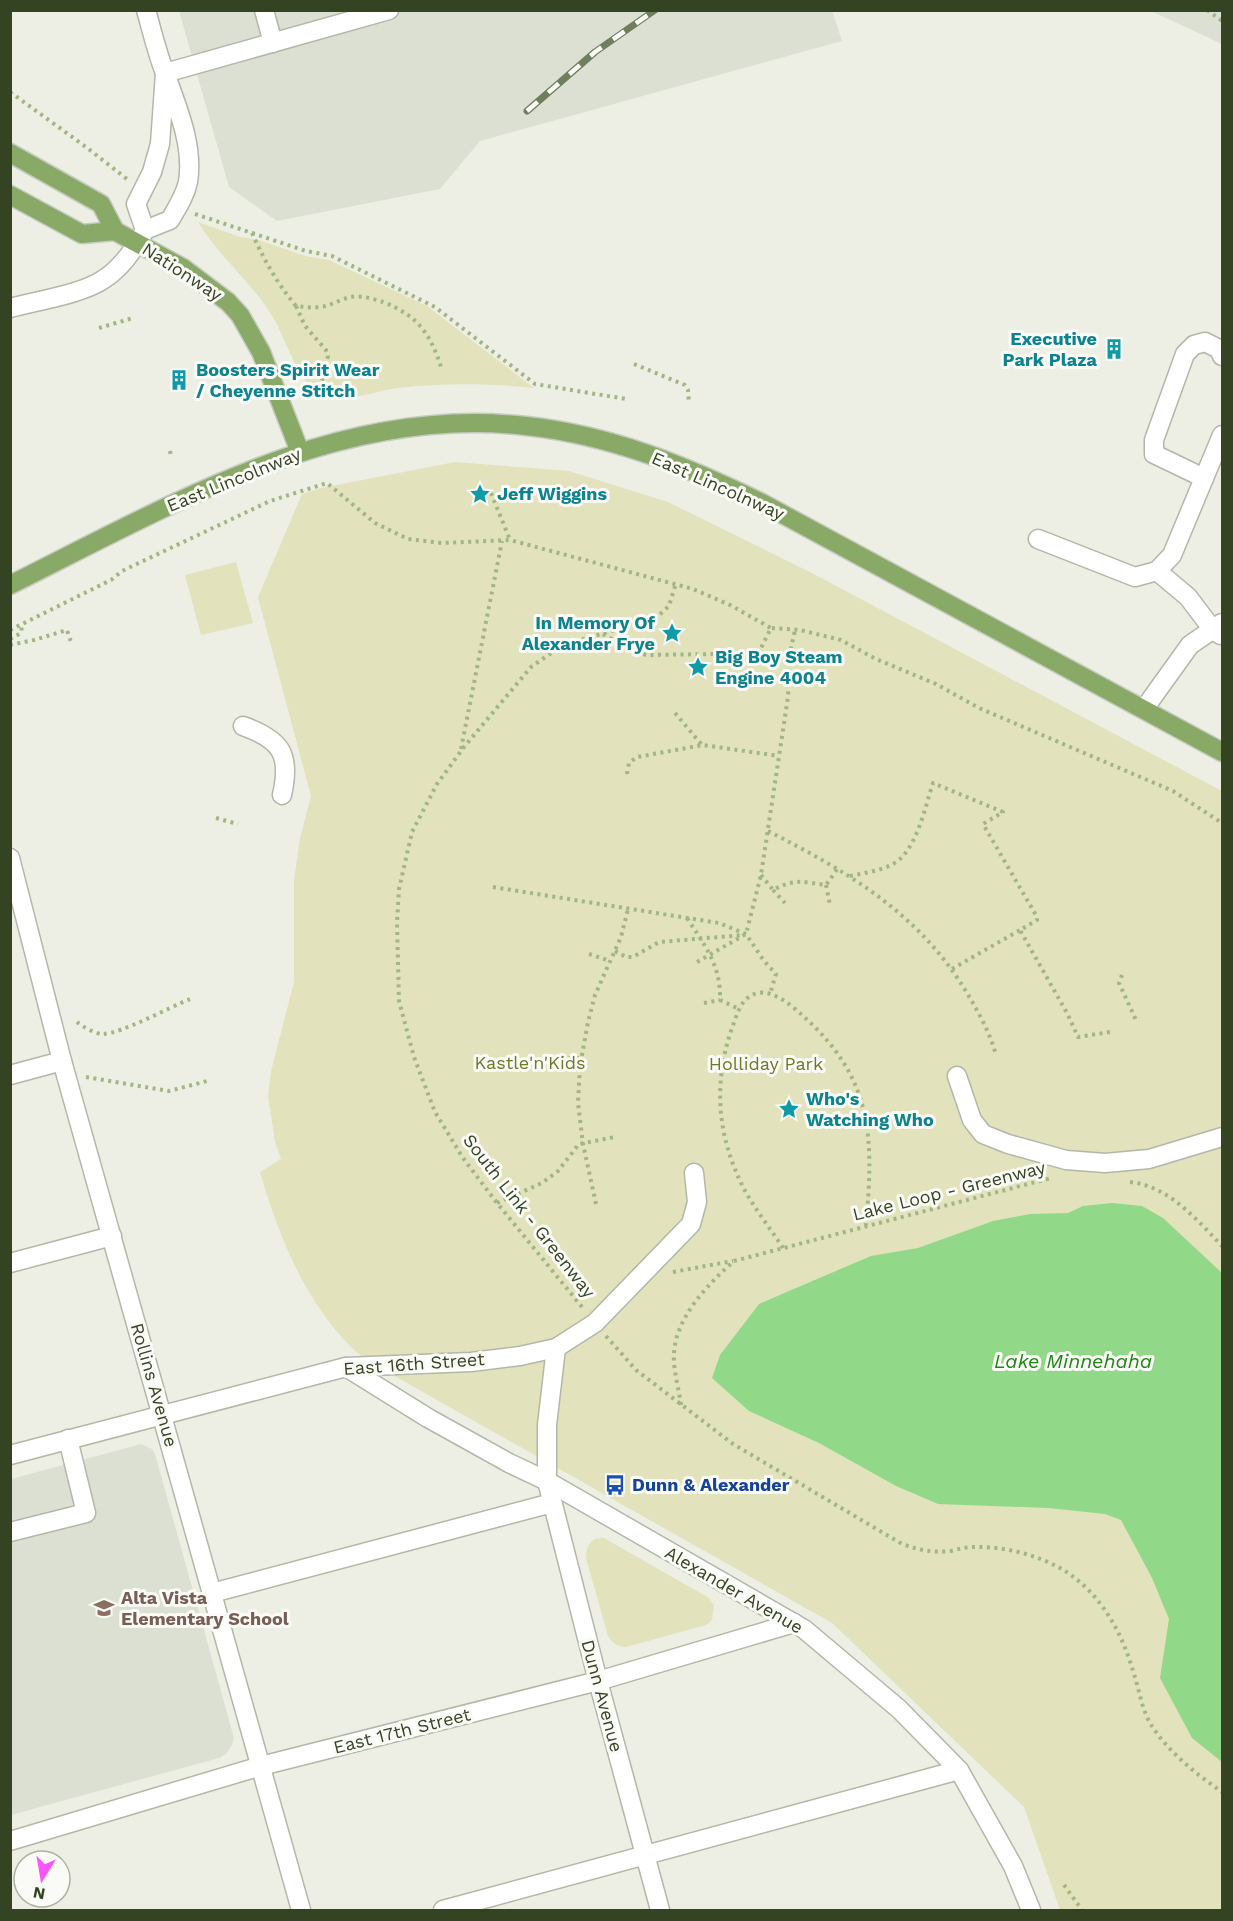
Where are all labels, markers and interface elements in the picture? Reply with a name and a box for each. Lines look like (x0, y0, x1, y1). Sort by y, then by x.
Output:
street label: Nationway (138, 238, 227, 306)
place label: Executive Park Plaza (1003, 328, 1098, 370)
building icon: Executive Park Plaza (1102, 337, 1126, 361)
place label: Boosters Spirit Wear / Cheyenne Stitch (196, 359, 380, 401)
building icon: Boosters Spirit Wear / Cheyenne Stitch (167, 368, 191, 392)
street label: East Lincolnway (164, 443, 305, 516)
street label: East Lincolnway (649, 447, 788, 524)
place icon: Jeff Wiggins (468, 482, 492, 506)
place label: Jeff Wiggins (497, 483, 608, 504)
place label: In Memory Of Alexander Frye (522, 612, 656, 654)
place icon: In Memory Of Alexander Frye (660, 621, 684, 645)
place label: Big Boy Steam Engine 4004 (715, 646, 843, 688)
place icon: Big Boy Steam Engine 4004 (686, 655, 710, 679)
park label: Kastle'n'Kids (475, 1052, 585, 1073)
park label: Holliday Park (709, 1053, 823, 1074)
place label: Who's Watching Who (806, 1088, 934, 1130)
place icon: Who's Watching Who (777, 1097, 801, 1121)
street label: South Link - Greenway (459, 1130, 600, 1302)
street label: Lake Loop - Greenway (850, 1156, 1048, 1225)
street label: Rollins Avenue (127, 1320, 182, 1449)
street label: East 16th Street (343, 1348, 486, 1379)
water label: Lake Minnehaha (994, 1349, 1152, 1373)
bus stop icon: Dunn & Alexander (603, 1473, 627, 1497)
place label: Dunn & Alexander (632, 1474, 790, 1495)
street label: Alexander Avenue (662, 1542, 807, 1638)
place label: Alta Vista Elementary School (121, 1587, 289, 1629)
school or university icon: Alta Vista Elementary School (92, 1596, 116, 1620)
street label: Dunn Avenue (577, 1637, 628, 1754)
street label: East 17th Street (331, 1703, 473, 1758)
north arrow (12, 1849, 72, 1909)
text: N (32, 1883, 47, 1904)

